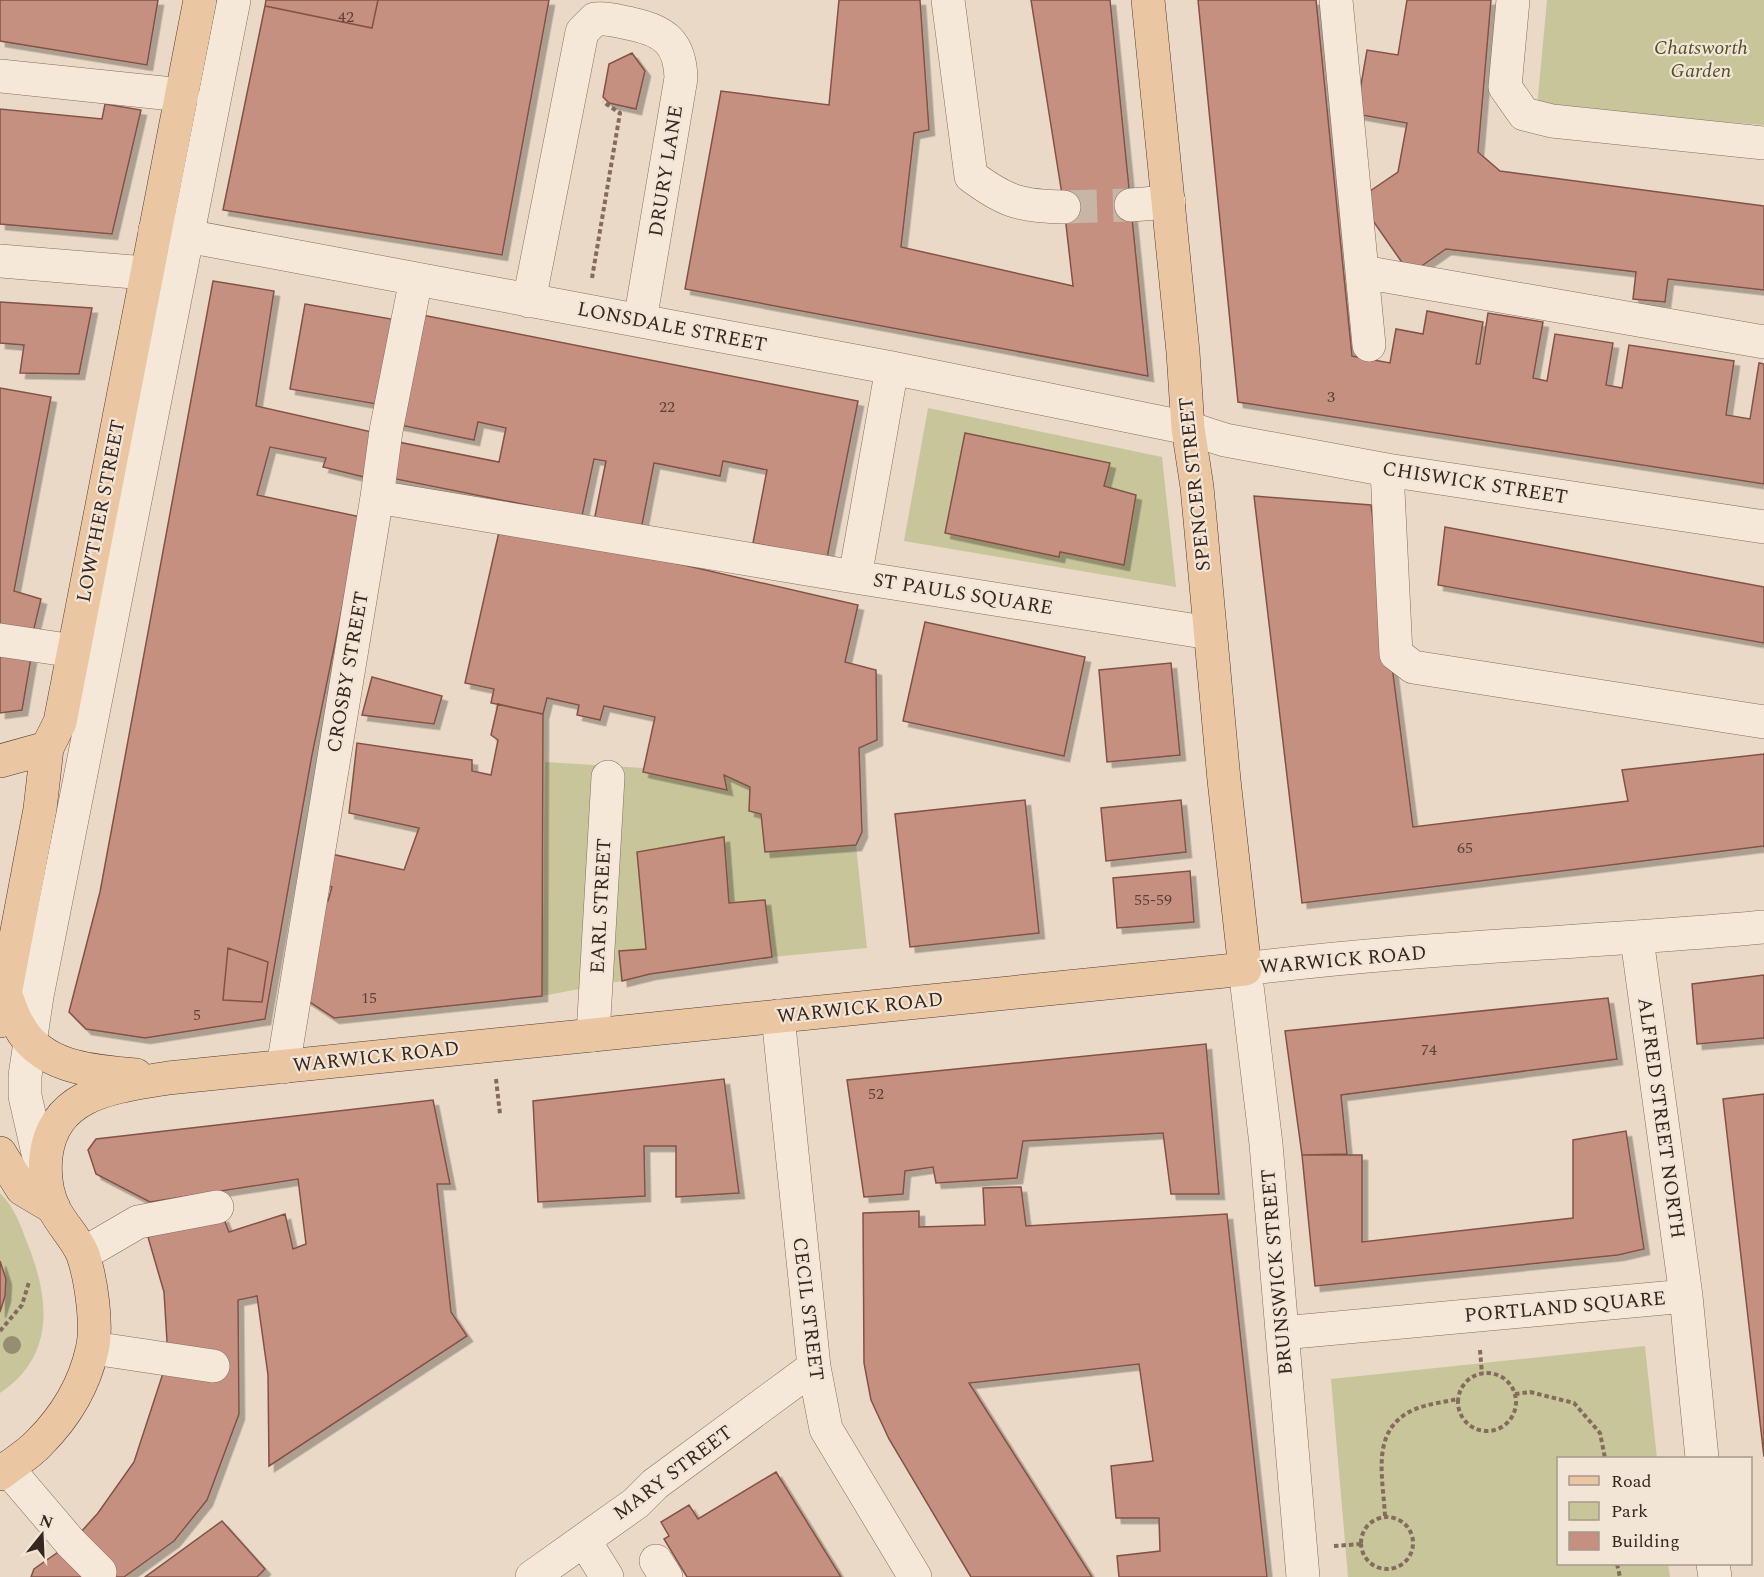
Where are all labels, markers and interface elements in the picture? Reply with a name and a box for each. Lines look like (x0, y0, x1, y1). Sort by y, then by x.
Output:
house number: 42 (338, 5, 354, 29)
park label: Chatsworth Garden (1654, 33, 1748, 86)
street label: DRURY LANE (641, 103, 691, 239)
street label: LONSDALE STREET (575, 294, 769, 360)
house number: 3 (1327, 385, 1335, 409)
house number: 22 (659, 395, 675, 419)
street label: SPENCER STREET (1171, 395, 1219, 573)
street label: LOWTHER STREET (69, 417, 133, 605)
street label: CHISWICK STREET (1380, 454, 1570, 512)
street label: ST PAULS SQUARE (871, 565, 1055, 623)
street label: CROSBY STREET (319, 589, 377, 755)
house number: 65 (1457, 836, 1473, 860)
street label: EARL STREET (582, 837, 620, 975)
house number: 55-59 (1134, 888, 1172, 912)
street label: WARWICK ROAD (1258, 938, 1428, 982)
street label: WARWICK ROAD (775, 984, 945, 1032)
house number: 15 (361, 986, 377, 1010)
street label: ALFRED STREET NORTH (1629, 996, 1693, 1240)
house number: 5 (193, 1003, 201, 1027)
street label: WARWICK ROAD (291, 1033, 461, 1081)
house number: 74 (1421, 1038, 1437, 1062)
house number: 52 (868, 1082, 884, 1106)
street label: BRUNSWICK STREET (1253, 1168, 1301, 1376)
street label: CECIL STREET (784, 1236, 832, 1382)
street label: PORTLAND SQUARE (1463, 1283, 1667, 1331)
street label: MARY STREET (607, 1418, 739, 1528)
legend (1557, 1457, 1752, 1565)
text: Road (1611, 1468, 1652, 1495)
text: Park (1611, 1498, 1648, 1525)
north arrow (12, 1505, 72, 1565)
text: N (36, 1508, 56, 1535)
text: Building (1611, 1528, 1680, 1555)

